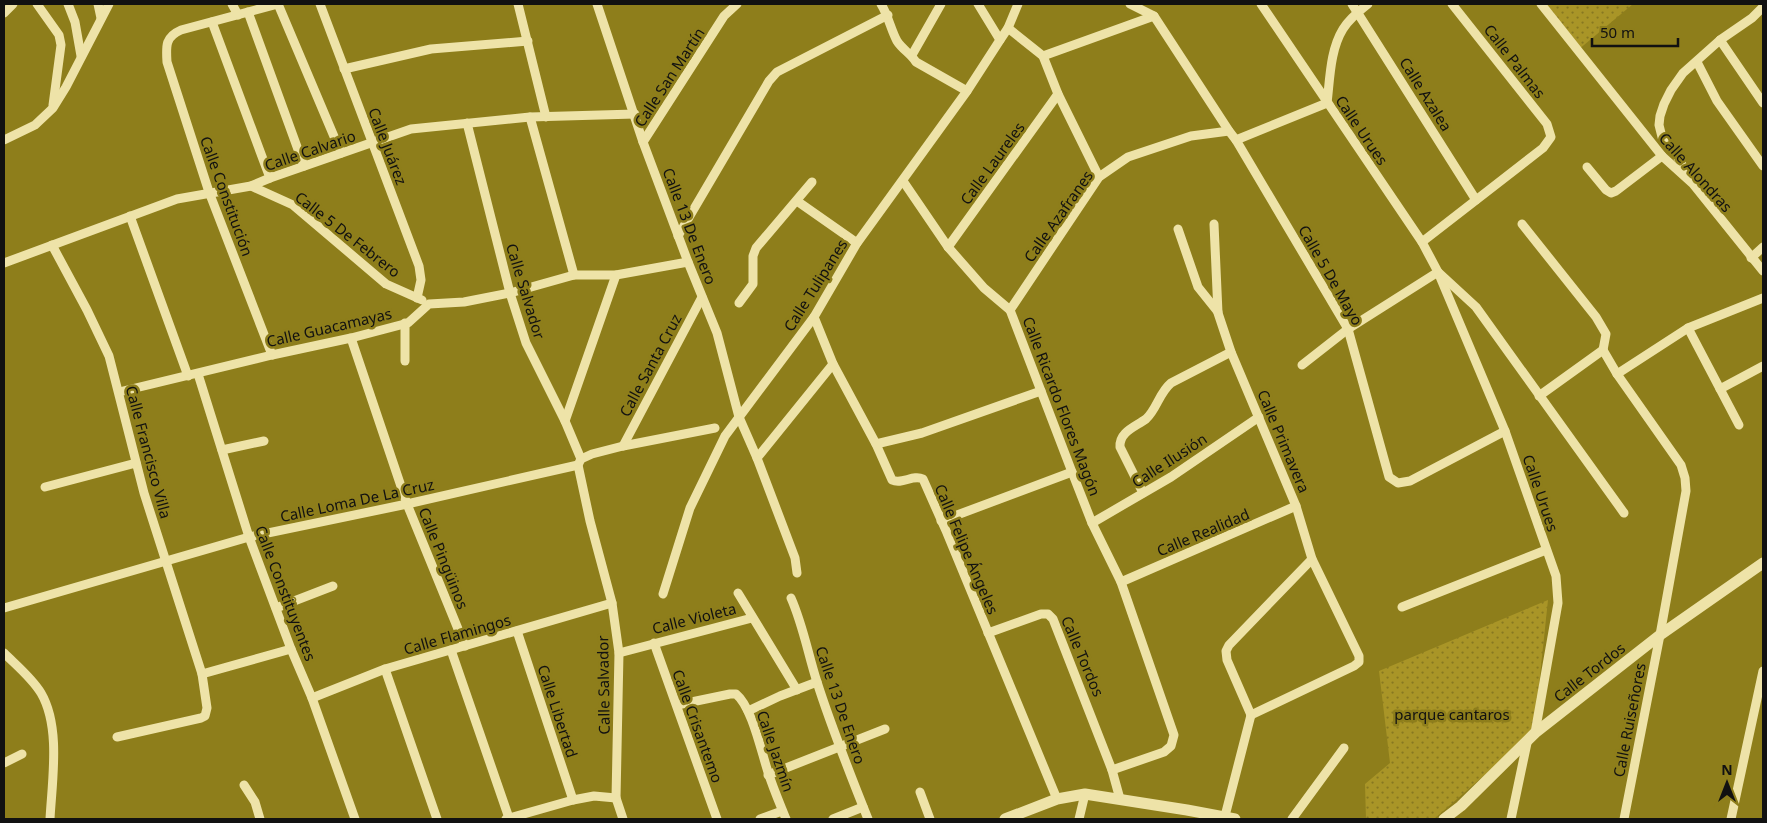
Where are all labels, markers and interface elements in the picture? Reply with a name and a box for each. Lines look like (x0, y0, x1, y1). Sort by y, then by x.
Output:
scale bar (1592, 15, 1678, 47)
street label: Calle Palmas (1480, 20, 1550, 102)
text: 50 m (1600, 22, 1635, 42)
street label: Calle San Martín (629, 24, 709, 130)
street label: Calle Azalea (1395, 53, 1457, 135)
street label: Calle Urues (1331, 91, 1393, 169)
street label: Calle Juárez (364, 105, 412, 187)
street label: Calle Laureles (955, 118, 1029, 208)
street label: Calle Calvario (262, 125, 358, 175)
street label: Calle Alondras (1655, 128, 1737, 216)
street label: Calle Constitución (196, 133, 258, 259)
street label: Calle 13 De Enero (659, 165, 721, 287)
street label: Calle Azafranes (1019, 166, 1097, 266)
street label: Calle 5 De Febrero (291, 187, 405, 281)
street label: Calle 5 De Mayo (1294, 221, 1368, 329)
street label: Calle Tulipanes (779, 235, 851, 335)
street label: Calle Salvador (502, 241, 550, 341)
street label: Calle Guacamayas (264, 303, 394, 351)
street label: Calle Santa Cruz (614, 310, 686, 420)
street label: Calle Ricardo Flores Magón (1018, 313, 1106, 499)
street label: Calle Francisco Villa (122, 383, 176, 521)
street label: Calle Primavera (1253, 386, 1315, 496)
street label: Calle Ilusión (1128, 428, 1210, 492)
street label: Calle Urues (1519, 452, 1563, 534)
street label: Calle Loma De La Cruz (278, 474, 436, 526)
street label: Calle Felipe Ángeles (931, 481, 1003, 617)
street label: Calle Realidad (1154, 503, 1252, 561)
street label: Calle Pingüinos (414, 504, 474, 612)
street label: Calle Constituyentes (251, 522, 321, 664)
street label: Calle Violeta (650, 598, 738, 638)
street label: Calle Flamingos (401, 609, 513, 659)
street label: Calle Tordos (1057, 613, 1109, 699)
street label: Calle Salvador (592, 635, 614, 735)
street label: Calle Tordos (1549, 638, 1629, 706)
street label: Calle 13 De Enero (811, 643, 871, 767)
street label: Calle Ruiseñores (1608, 661, 1650, 779)
street label: Calle Libertad (534, 662, 582, 760)
street label: Calle Crisantemo (668, 666, 728, 786)
park label: parque cantaros (1394, 704, 1510, 724)
street label: Calle Jazmín (753, 708, 799, 794)
north arrow (1702, 758, 1752, 808)
text: N (1721, 760, 1733, 779)

